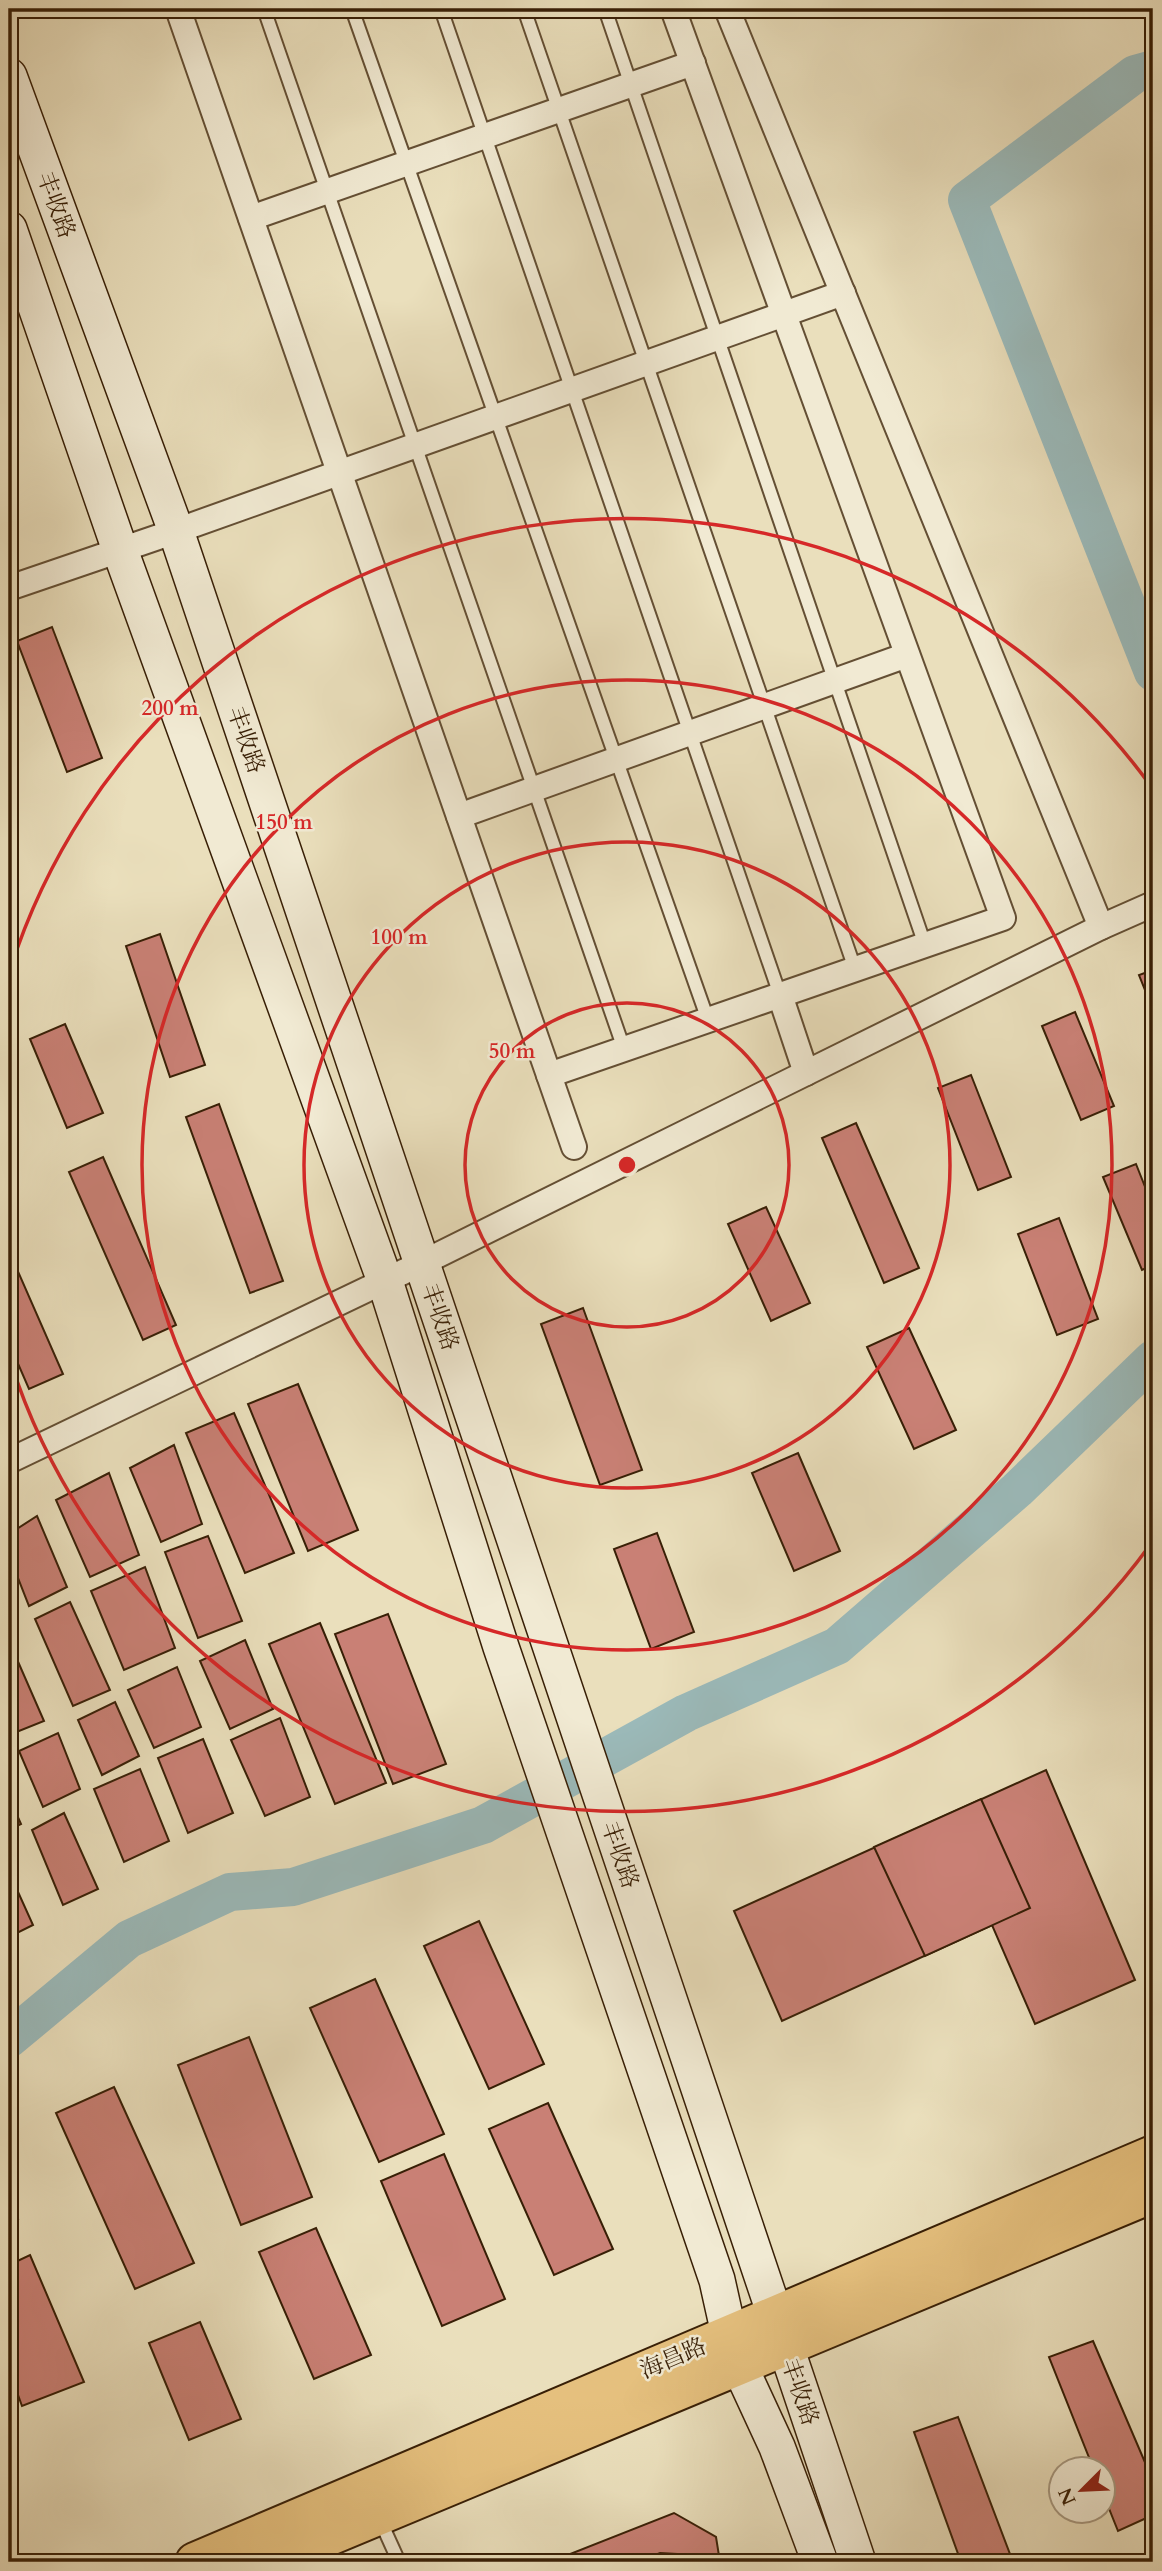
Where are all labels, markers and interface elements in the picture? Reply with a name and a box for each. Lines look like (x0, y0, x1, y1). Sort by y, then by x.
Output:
street label: 丰收路 (30, 167, 82, 243)
text: 200 m (141, 694, 199, 723)
street label: 丰收路 (220, 702, 272, 778)
text: 150 m (255, 808, 313, 837)
text: 100 m (370, 923, 428, 952)
text: 50 m (489, 1037, 536, 1066)
centre of rings (615, 1153, 639, 1177)
street label: 丰收路 (414, 1279, 466, 1355)
street label: 丰收路 (594, 1817, 646, 1893)
street label: 海昌路 (635, 2330, 711, 2386)
street label: 丰收路 (774, 2354, 826, 2430)
north arrow (1046, 2456, 1116, 2526)
text: N (1052, 2483, 1083, 2509)

